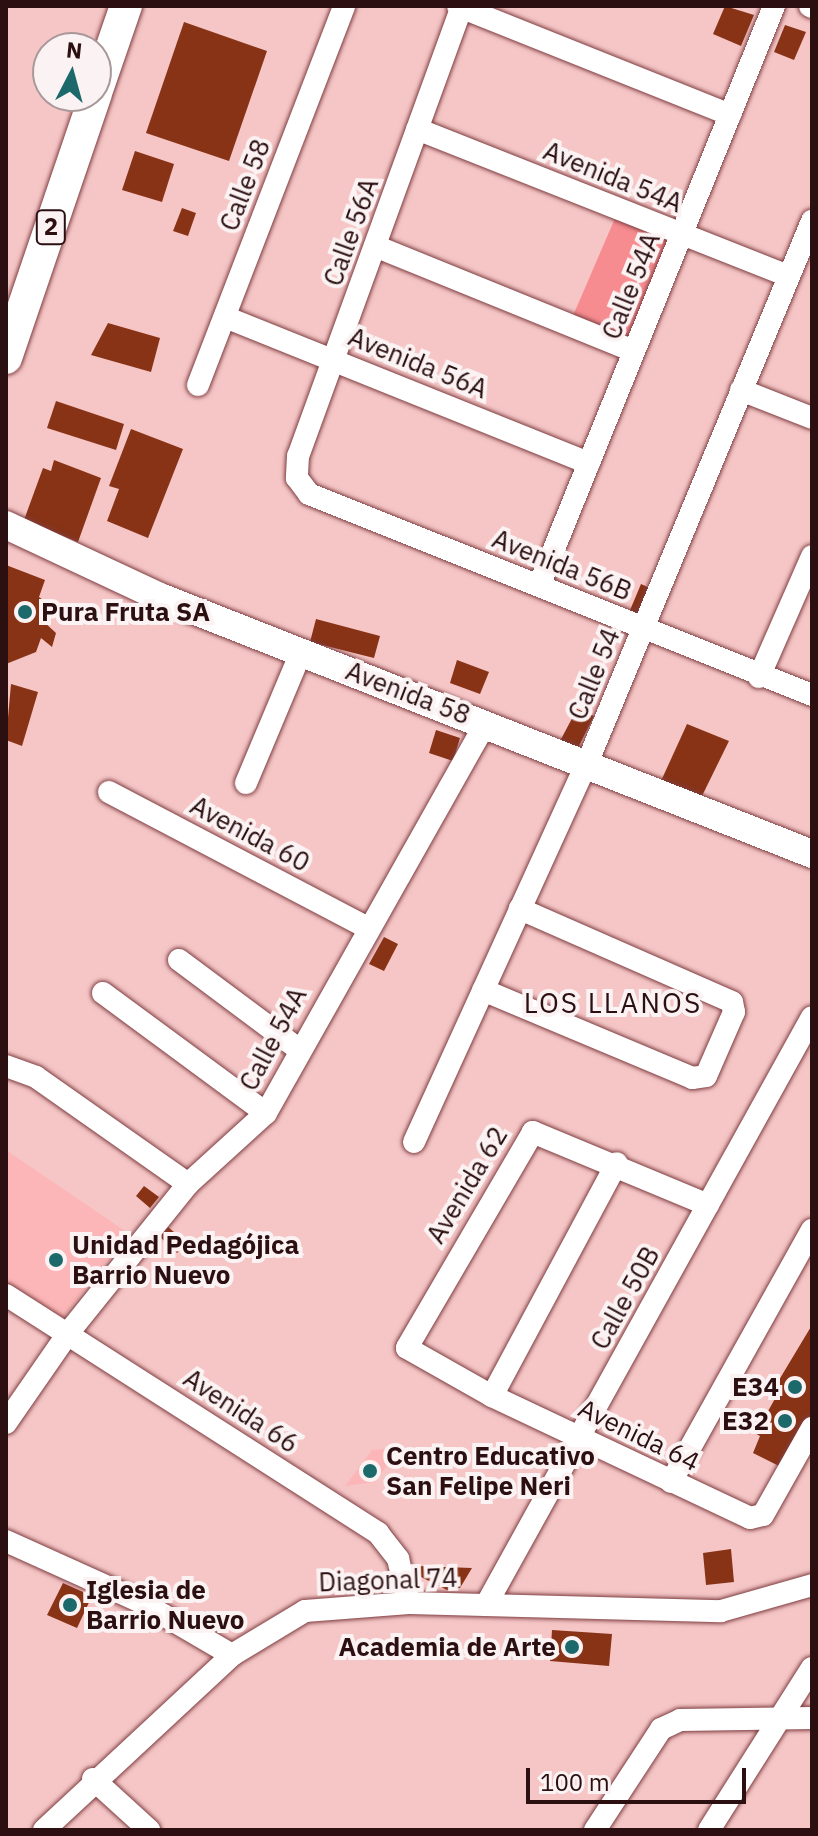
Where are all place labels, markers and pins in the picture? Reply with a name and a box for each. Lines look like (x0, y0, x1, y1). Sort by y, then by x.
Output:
place label: Pura Fruta SA (41, 596, 210, 628)
marker: Pura Fruta SA (16, 603, 34, 621)
place label: Unidad Pedagójica Barrio Nuevo (72, 1229, 299, 1290)
marker: Unidad Pedagójica Barrio Nuevo (47, 1251, 65, 1269)
place label: E34 (732, 1371, 779, 1403)
marker: E34 (786, 1378, 804, 1396)
place label: E32 (722, 1405, 769, 1437)
marker: E32 (776, 1412, 794, 1430)
place label: Centro Educativo San Felipe Neri (386, 1440, 595, 1502)
marker: Centro Educativo San Felipe Neri (361, 1462, 379, 1480)
place label: Iglesia de Barrio Nuevo (86, 1574, 244, 1636)
marker: Iglesia de Barrio Nuevo (61, 1596, 79, 1614)
place label: Academia de Arte (338, 1631, 556, 1663)
marker: Academia de Arte (563, 1638, 581, 1656)

